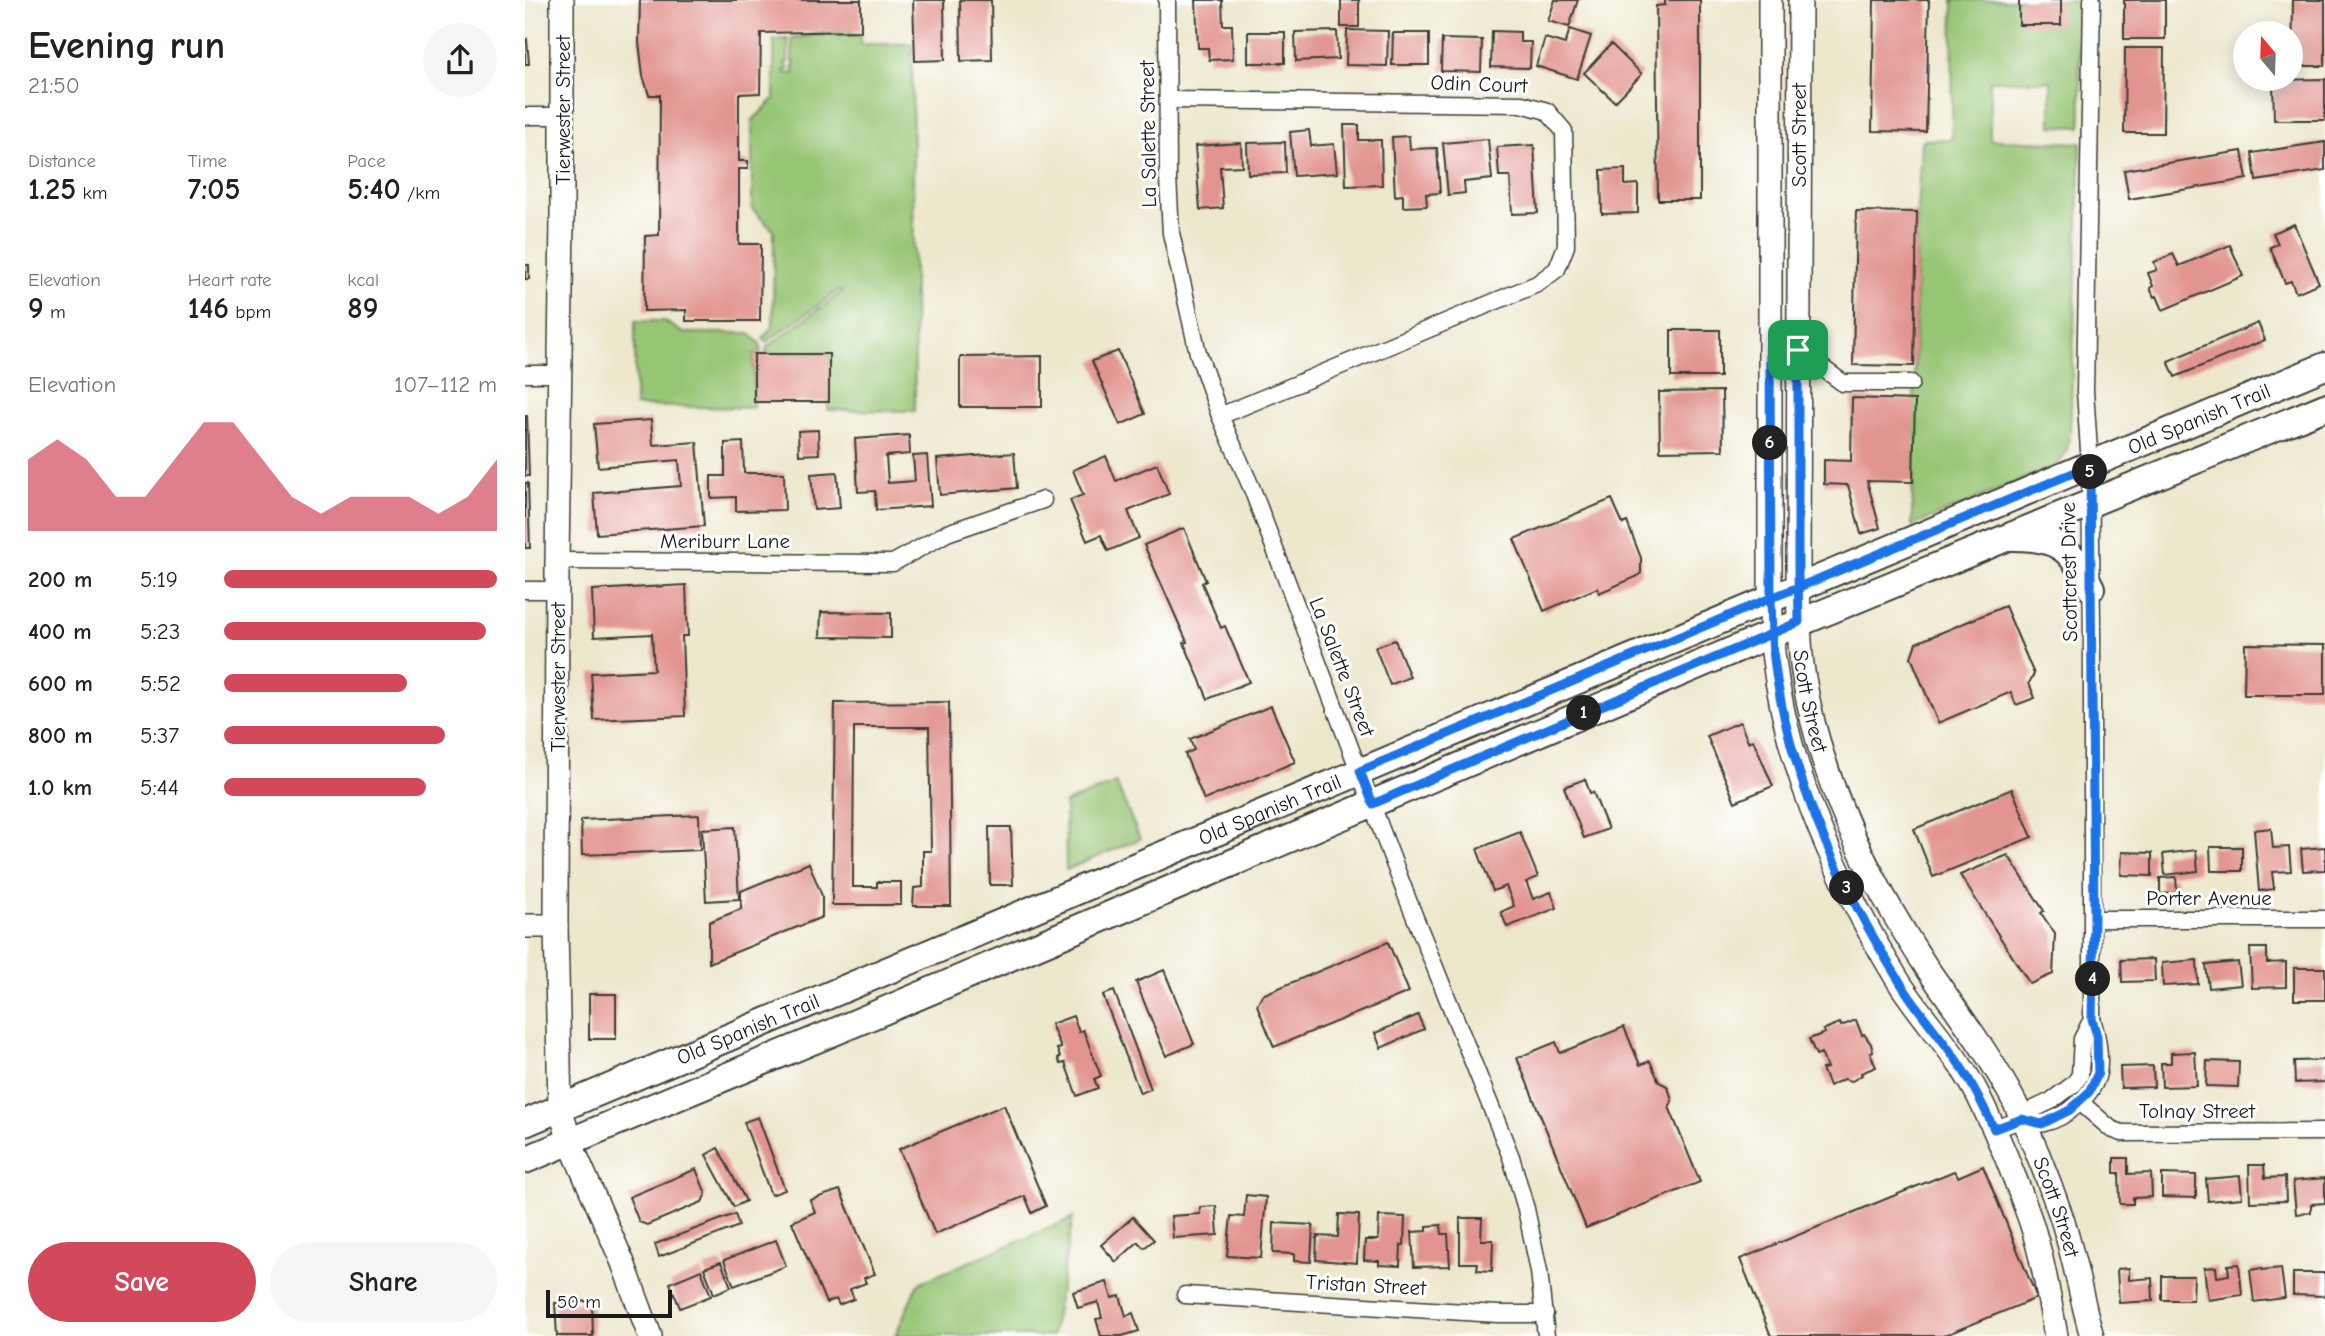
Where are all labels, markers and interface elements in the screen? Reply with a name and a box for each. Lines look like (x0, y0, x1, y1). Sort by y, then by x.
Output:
north arrow (2233, 21, 2303, 91)
map controls (2233, 21, 2303, 91)
button: share (423, 23, 497, 97)
text: Evening run (28, 24, 225, 68)
street label: Tierwester Street (551, 34, 575, 185)
street label: La Salette Street (1135, 59, 1161, 208)
street label: Odin Court (1430, 70, 1529, 98)
text: 21:50 (28, 72, 80, 99)
street label: Scott Street (1787, 82, 1811, 187)
text: Distance (28, 150, 96, 172)
text: Time (188, 150, 227, 172)
text: Pace (347, 150, 386, 172)
text: 1.25 (28, 172, 76, 207)
text: 7:05 (188, 172, 240, 207)
text: 5:40 (347, 172, 401, 207)
text: km (76, 182, 107, 204)
text: /km (401, 182, 440, 204)
text: Elevation (28, 269, 101, 291)
text: Heart rate (188, 269, 271, 291)
text: kcal (347, 269, 379, 291)
text: 9 (28, 291, 44, 326)
text: 146 (188, 291, 229, 326)
text: 89 (347, 291, 378, 326)
text: m (44, 301, 66, 323)
text: bpm (229, 301, 271, 323)
pin (1768, 320, 1828, 380)
icon: arrive (1779, 331, 1817, 369)
text: Elevation (28, 371, 116, 398)
text: 107–112 m (394, 371, 497, 398)
street label: Old Spanish Trail (2124, 378, 2274, 460)
pin: 6 (1753, 426, 1787, 460)
text: 6 (1765, 431, 1774, 453)
pin: 5 (2073, 454, 2107, 490)
text: 5 (2084, 460, 2095, 482)
street label: Scottcrest Drive (2056, 502, 2082, 642)
street label: Meriburr Lane (660, 529, 790, 553)
text: 200 m (28, 566, 92, 593)
text: 5:19 (140, 566, 178, 593)
street label: La Salette Street (1304, 594, 1380, 741)
street label: Tierwester Street (546, 601, 570, 752)
text: 400 m (28, 618, 92, 645)
text: 5:23 (140, 618, 180, 645)
street label: Scott Street (1788, 649, 1833, 756)
text: 600 m (28, 670, 93, 697)
text: 5:52 (140, 670, 181, 697)
pin: 1 (1567, 696, 1601, 730)
text: 1 (1580, 701, 1587, 723)
text: 800 m (28, 722, 93, 749)
text: 5:37 (140, 722, 179, 749)
street label: Old Spanish Trail (1195, 769, 1345, 850)
text: 1.0 km (28, 774, 92, 801)
text: 5:44 (140, 774, 179, 801)
pin: 3 (1829, 870, 1865, 906)
text: 3 (1842, 876, 1851, 898)
street label: Porter Avenue (2146, 886, 2272, 910)
pin: 4 (2075, 962, 2111, 996)
text: 4 (2088, 967, 2097, 989)
street label: Old Spanish Trail (673, 989, 823, 1070)
street label: Tolnay Street (2139, 1099, 2256, 1123)
street label: Scott Street (2028, 1153, 2084, 1260)
button: Save (28, 1242, 256, 1322)
button: Share (270, 1242, 497, 1322)
street label: Tristan Street (1305, 1270, 1428, 1300)
scale bar (546, 1287, 672, 1319)
text: 50 m (557, 1291, 601, 1313)

